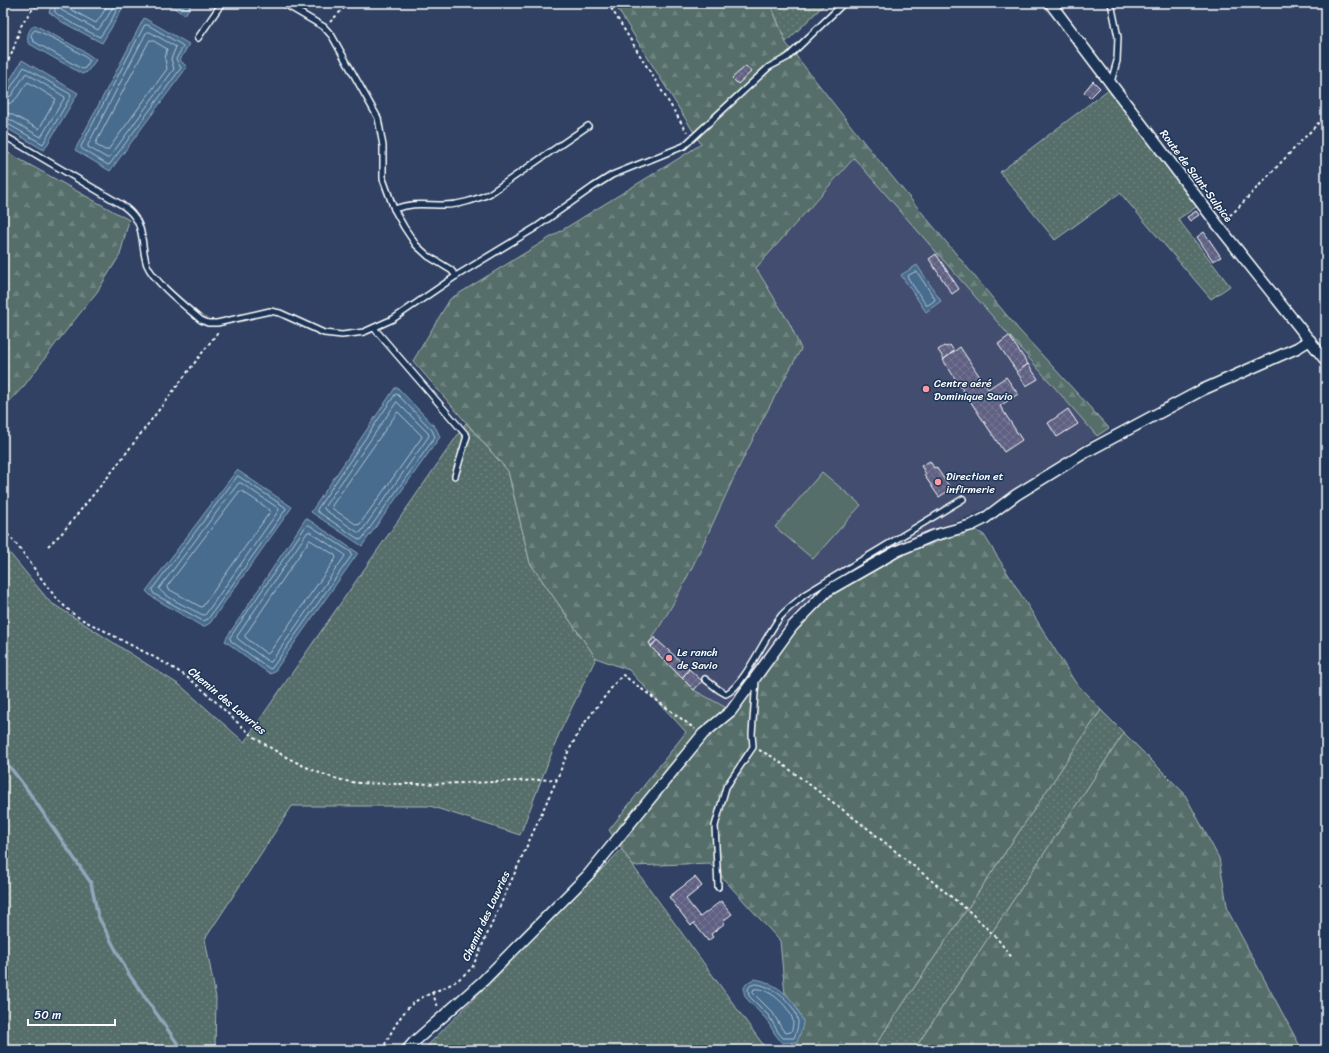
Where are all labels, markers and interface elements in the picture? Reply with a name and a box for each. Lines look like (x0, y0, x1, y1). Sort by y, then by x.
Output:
street label: Route de Saint-Sulpice (1155, 125, 1238, 227)
place label: Centre aéré Dominique Savio (934, 374, 1013, 406)
marker: Centre aéré Dominique Savio (921, 384, 931, 394)
place label: Direction et infirmerie (946, 467, 1004, 499)
marker: Direction et infirmerie (933, 477, 943, 487)
place label: Le ranch de Savio (677, 643, 718, 675)
marker: Le ranch de Savio (664, 653, 674, 663)
street label: Chemin des Louvries (184, 662, 271, 740)
street label: Chemin des Louvries (457, 867, 516, 964)
scale bar (28, 1001, 115, 1027)
text: 50 m (34, 1004, 61, 1026)

